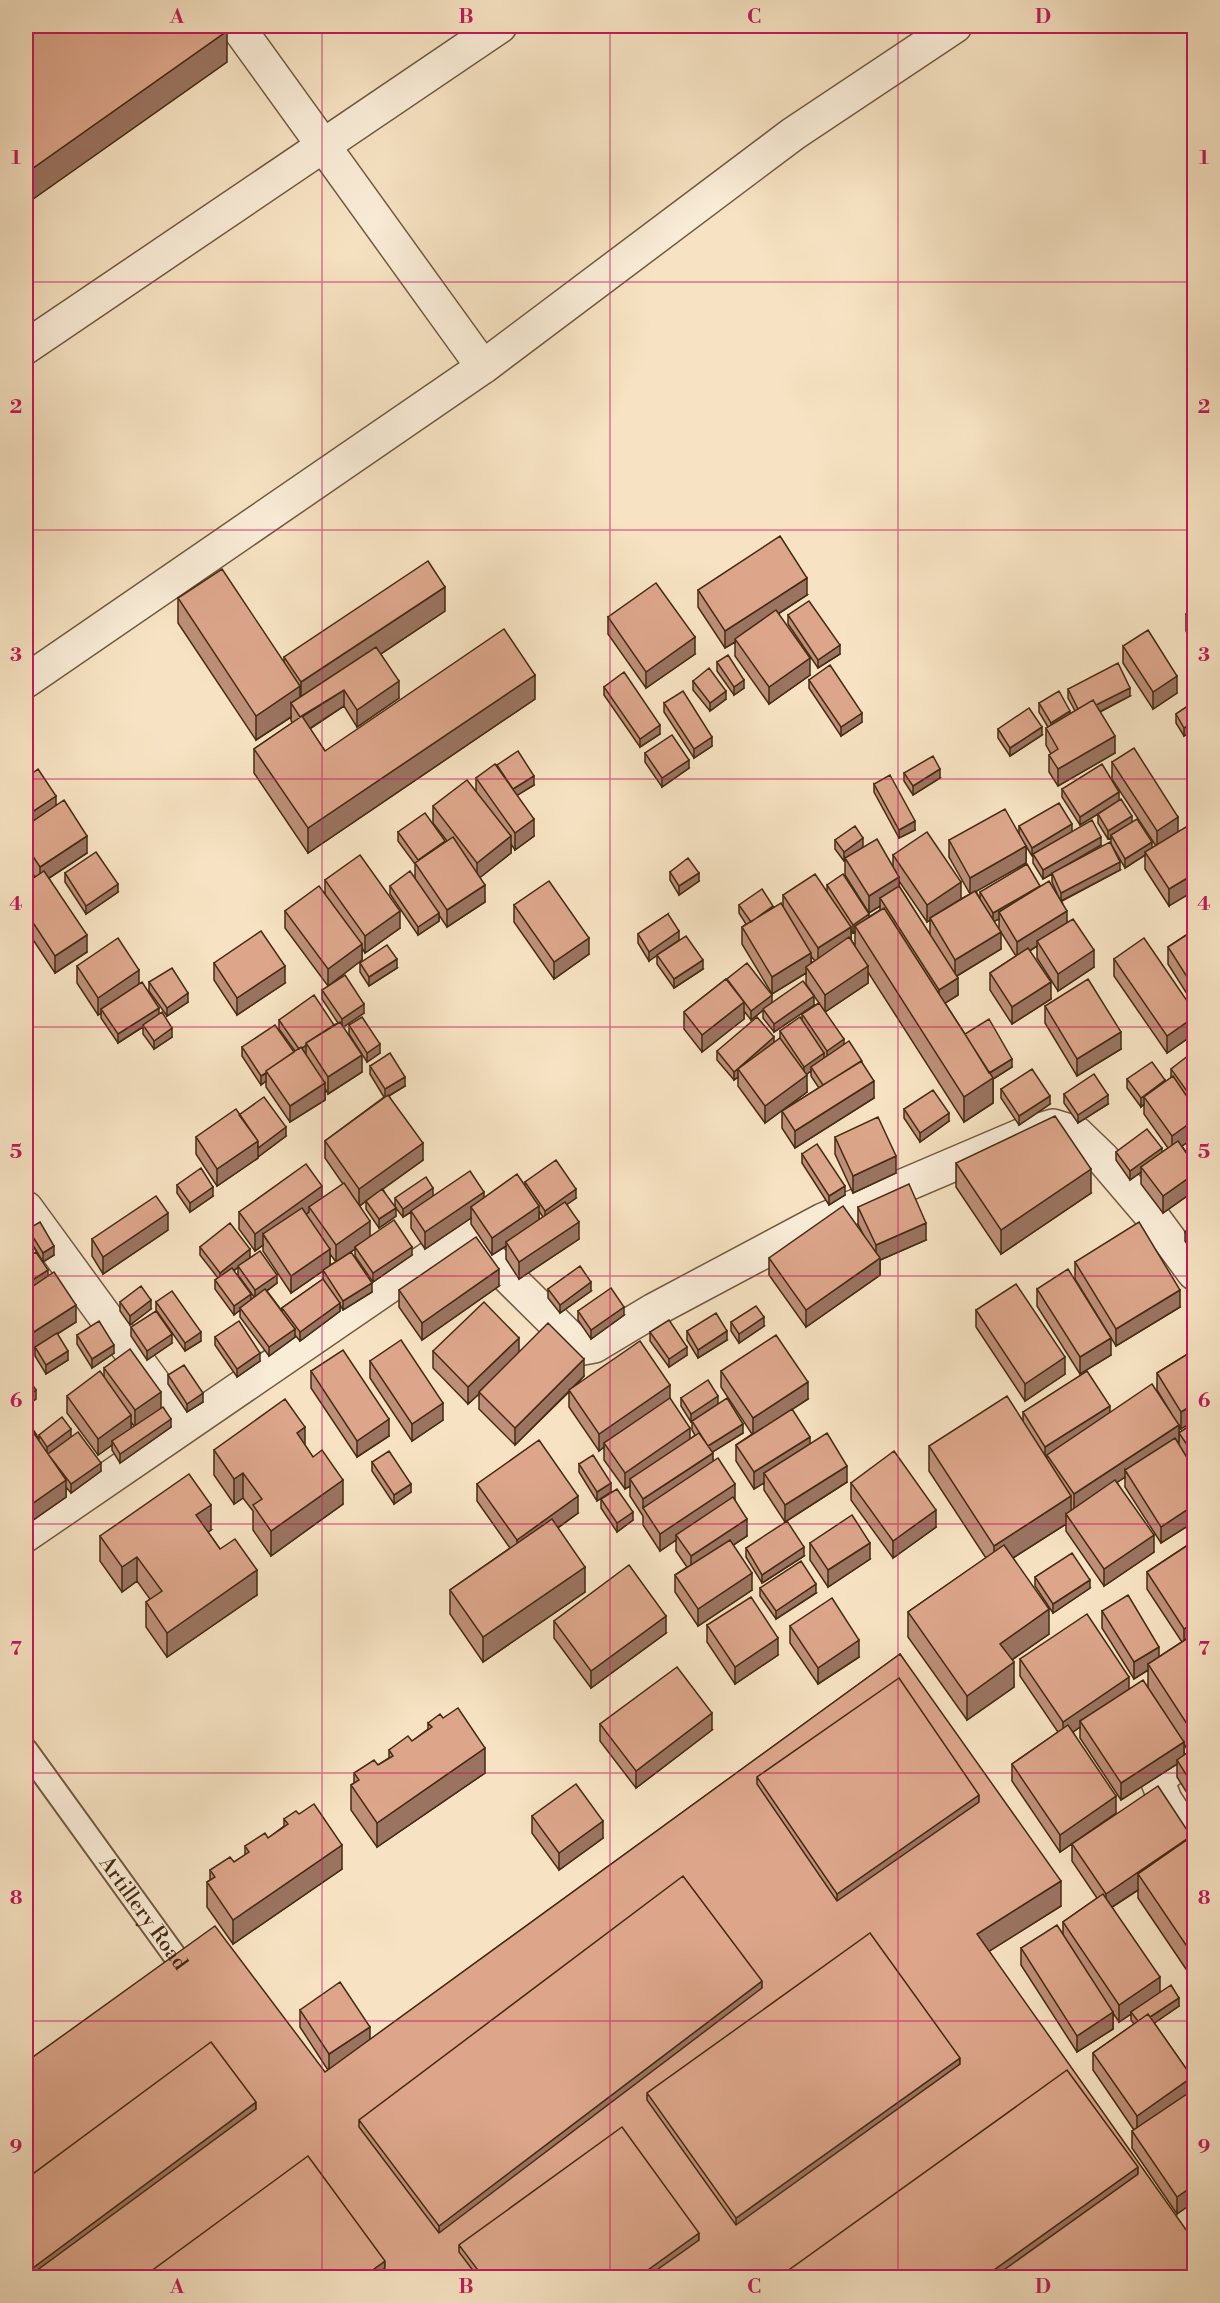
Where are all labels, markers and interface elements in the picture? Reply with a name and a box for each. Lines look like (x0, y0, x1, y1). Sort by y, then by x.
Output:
text: A (169, 5, 185, 30)
text: B (458, 5, 474, 30)
text: C (747, 5, 761, 30)
text: D (1035, 5, 1051, 30)
text: 1 (11, 146, 21, 171)
text: 1 (1199, 146, 1209, 171)
text: 2 (10, 395, 22, 420)
text: 2 (1198, 395, 1210, 420)
text: 3 (10, 643, 22, 668)
text: 3 (1198, 643, 1210, 668)
text: 4 (9, 892, 23, 917)
text: 4 (1197, 892, 1211, 917)
text: 5 (10, 1140, 22, 1165)
text: 5 (1198, 1140, 1210, 1165)
text: 6 (10, 1389, 23, 1414)
text: 6 (1198, 1389, 1211, 1414)
text: 7 (10, 1637, 22, 1662)
text: 7 (1198, 1637, 1210, 1662)
street label: Artillery Road (92, 1851, 193, 1976)
text: 8 (10, 1886, 23, 1911)
text: 8 (1198, 1886, 1211, 1911)
text: 9 (10, 2135, 22, 2160)
text: 9 (1198, 2135, 1210, 2160)
text: A (169, 2275, 185, 2300)
text: B (458, 2275, 474, 2300)
text: C (747, 2275, 761, 2300)
text: D (1035, 2275, 1051, 2300)

